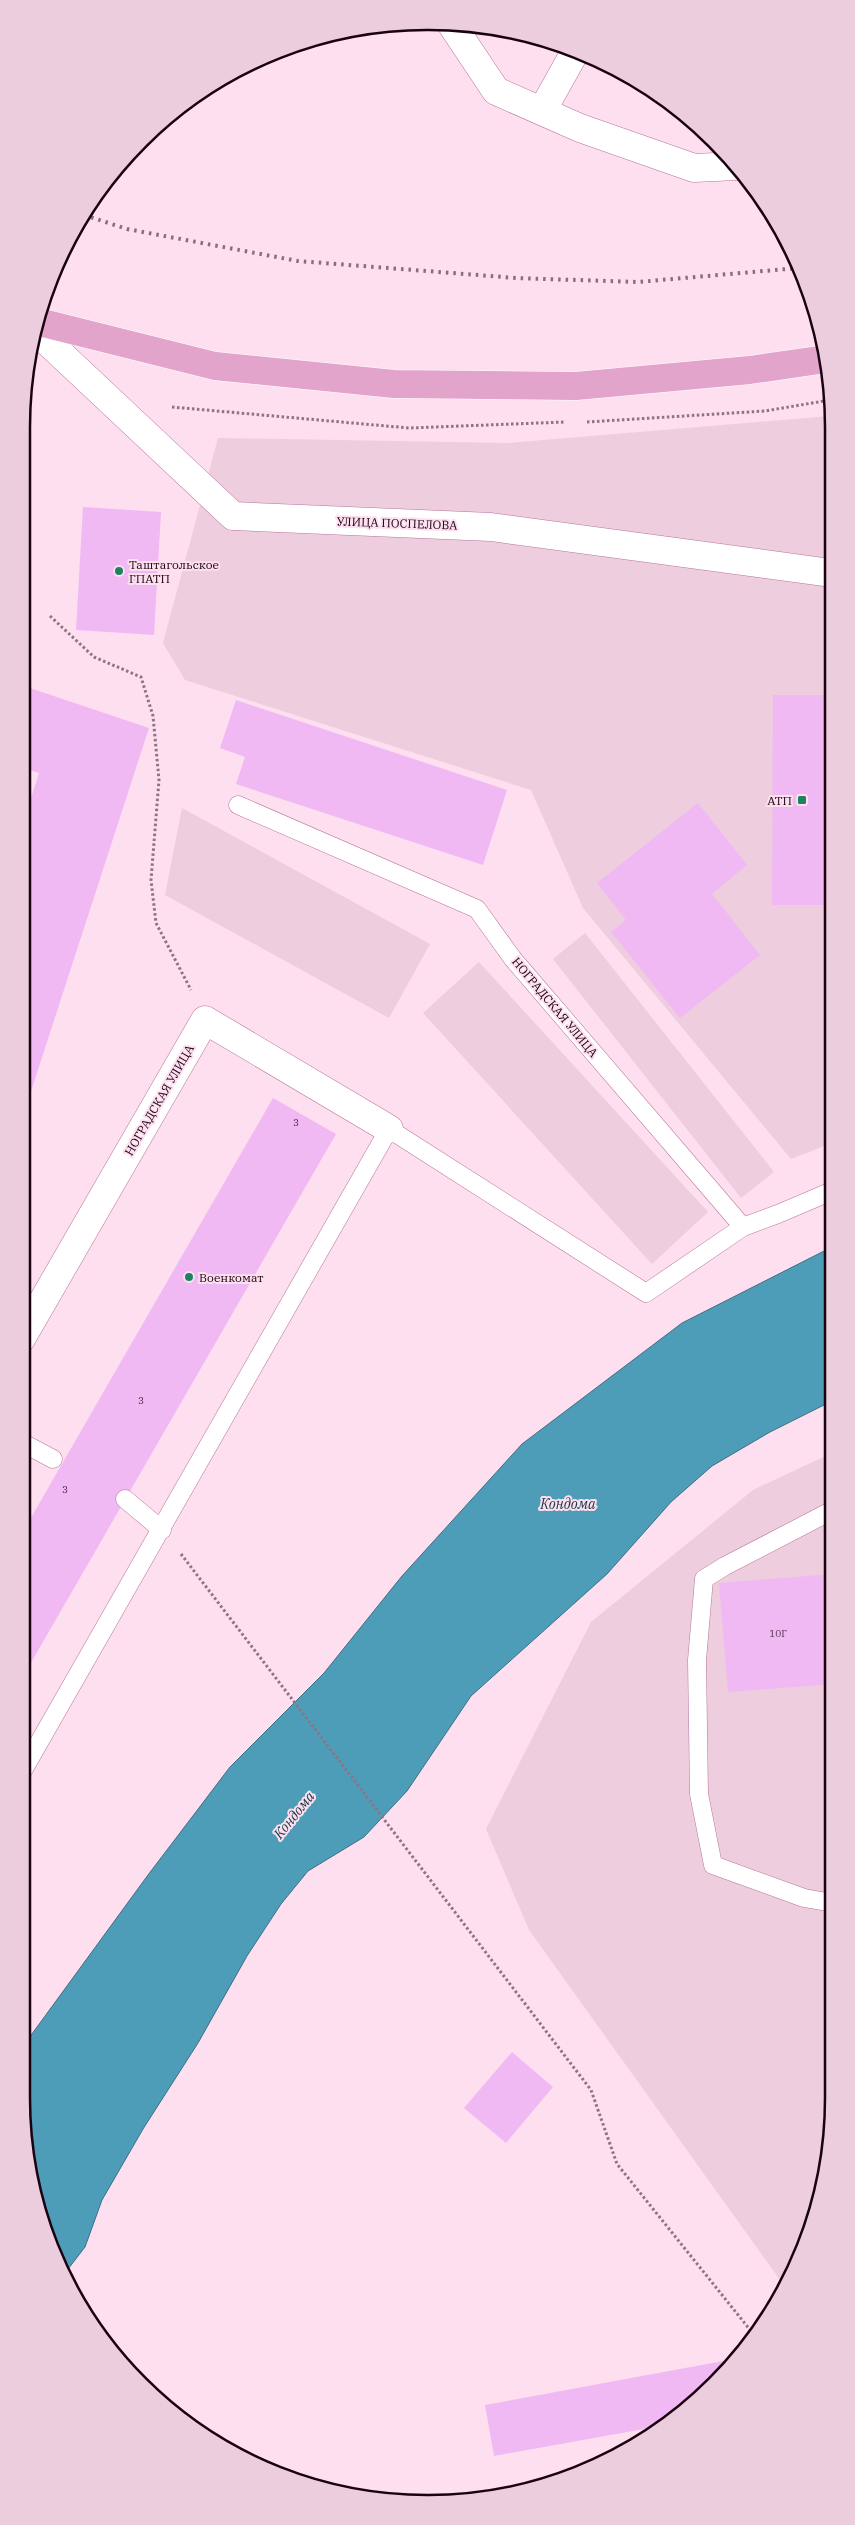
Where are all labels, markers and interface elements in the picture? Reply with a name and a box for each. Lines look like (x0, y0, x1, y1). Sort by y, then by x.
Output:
street label: УЛИЦА ПОСПЕЛОВА (336, 513, 458, 533)
place label: Таштагольское ГПАТП (129, 557, 219, 586)
marker: Таштагольское ГПАТП (113, 565, 125, 577)
place label: АТП (767, 793, 792, 808)
marker: АТП (796, 794, 808, 806)
street label: НОГРАДСКАЯ УЛИЦА (509, 954, 602, 1061)
street label: НОГРАДСКАЯ УЛИЦА (121, 1041, 197, 1158)
house number: 3 (293, 1116, 299, 1129)
place label: Военкомат (199, 1270, 264, 1285)
marker: Военкомат (183, 1271, 195, 1283)
house number: 3 (138, 1394, 144, 1407)
house number: 3 (62, 1483, 68, 1496)
water label: Кондома (539, 1495, 596, 1513)
house number: 10Г (769, 1627, 787, 1640)
water label: Кондома (269, 1788, 319, 1843)

